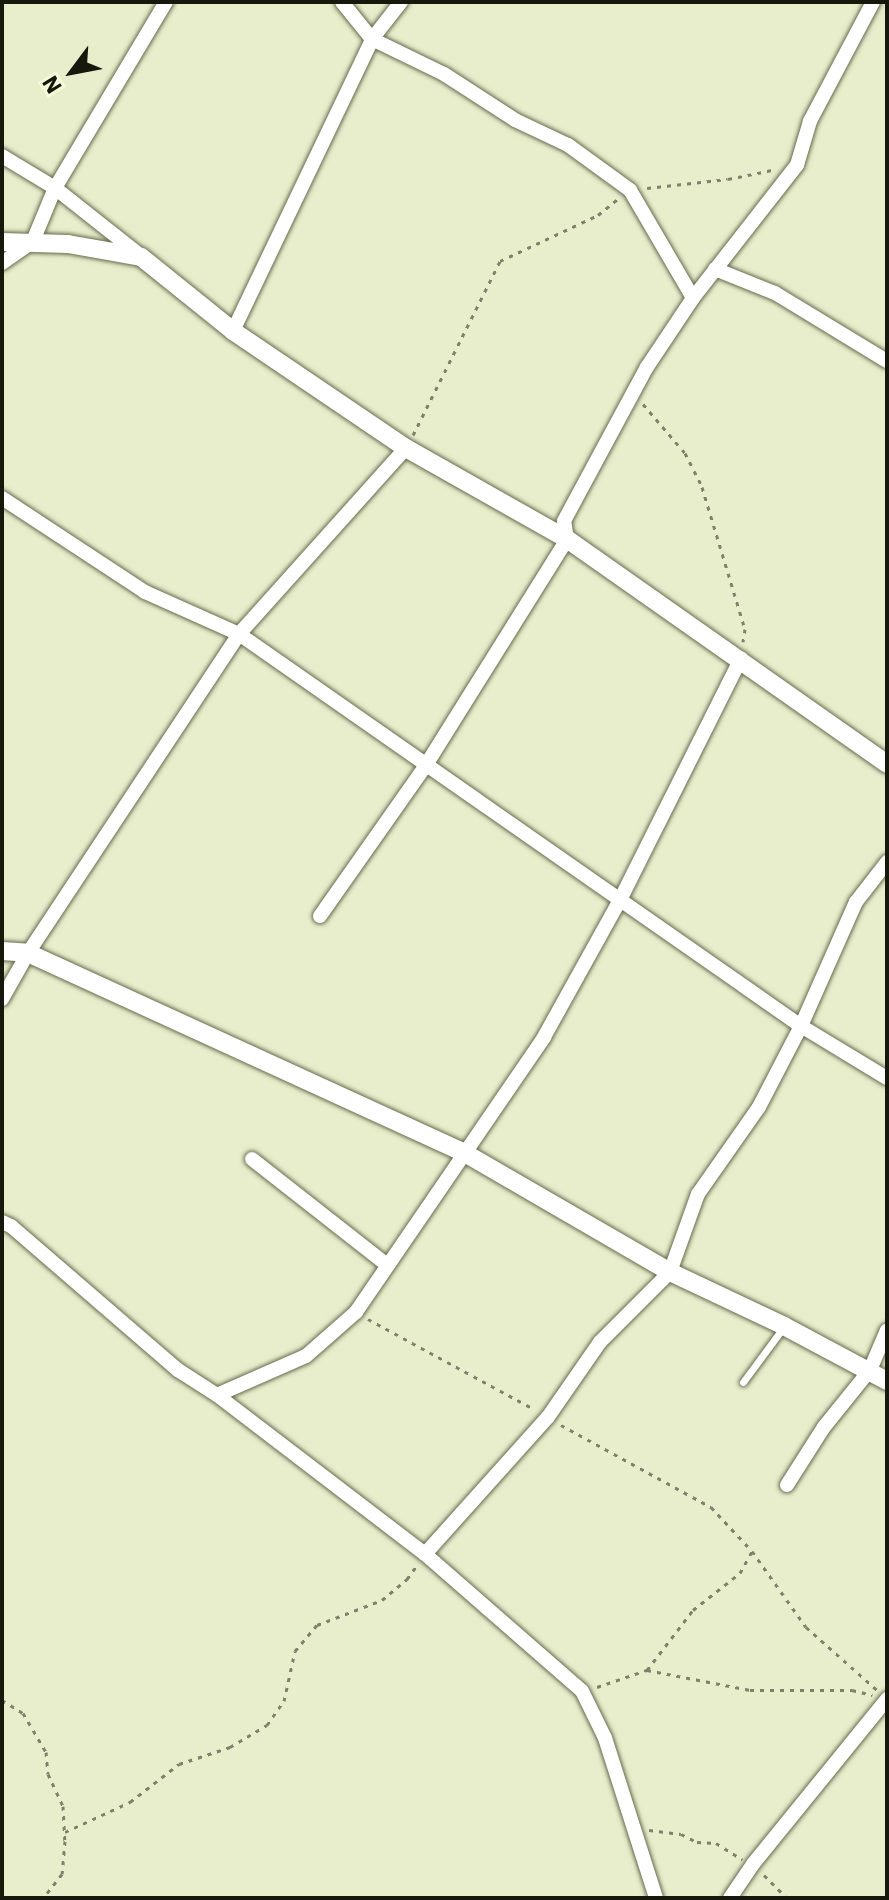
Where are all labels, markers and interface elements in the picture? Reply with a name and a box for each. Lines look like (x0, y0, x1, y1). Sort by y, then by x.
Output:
north arrow (32, 32, 112, 112)
text: N (35, 71, 68, 99)

